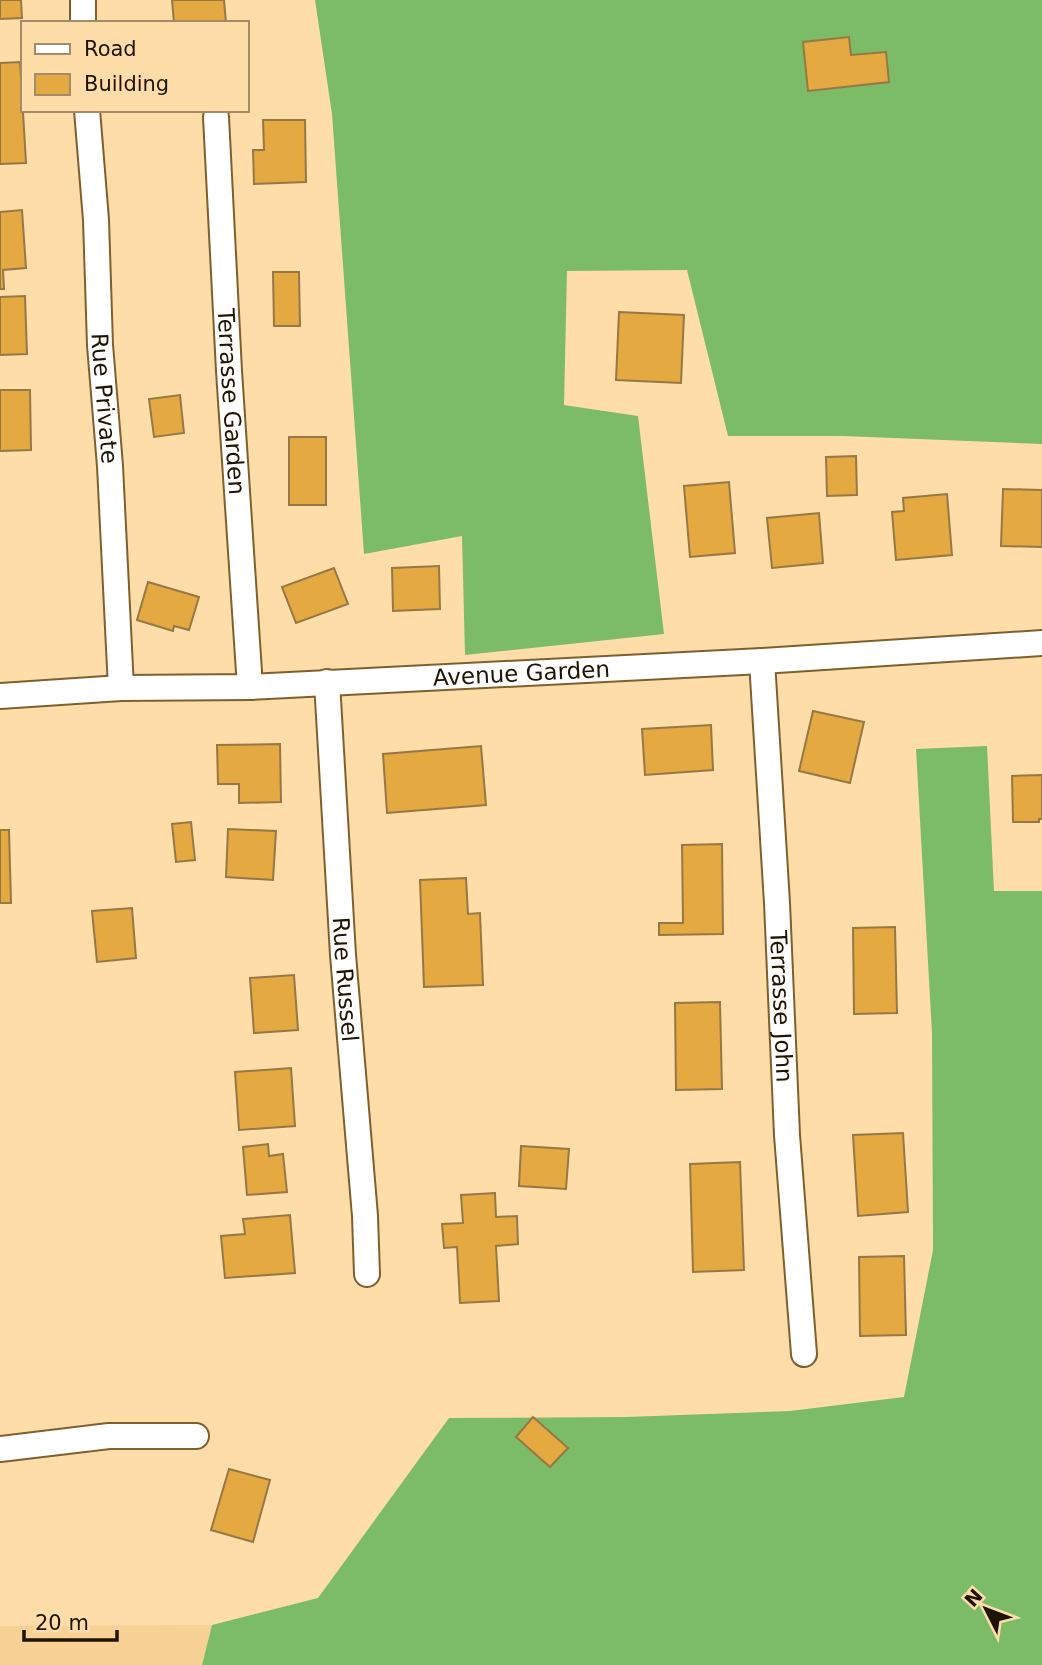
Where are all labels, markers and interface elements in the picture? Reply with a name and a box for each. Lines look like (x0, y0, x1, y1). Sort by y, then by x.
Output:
legend (21, 21, 248, 112)
text: Road (84, 37, 137, 61)
text: Building (84, 72, 169, 96)
street label: Terrasse Garden (213, 307, 250, 496)
street label: Rue Private (87, 333, 123, 465)
street label: Avenue Garden (432, 656, 610, 691)
street label: Rue Russel (328, 916, 363, 1043)
street label: Terrasse John (765, 929, 798, 1083)
north arrow (951, 1574, 1021, 1644)
text: N (960, 1584, 987, 1611)
scale bar (24, 1598, 117, 1642)
text: 20 m (35, 1611, 89, 1635)

